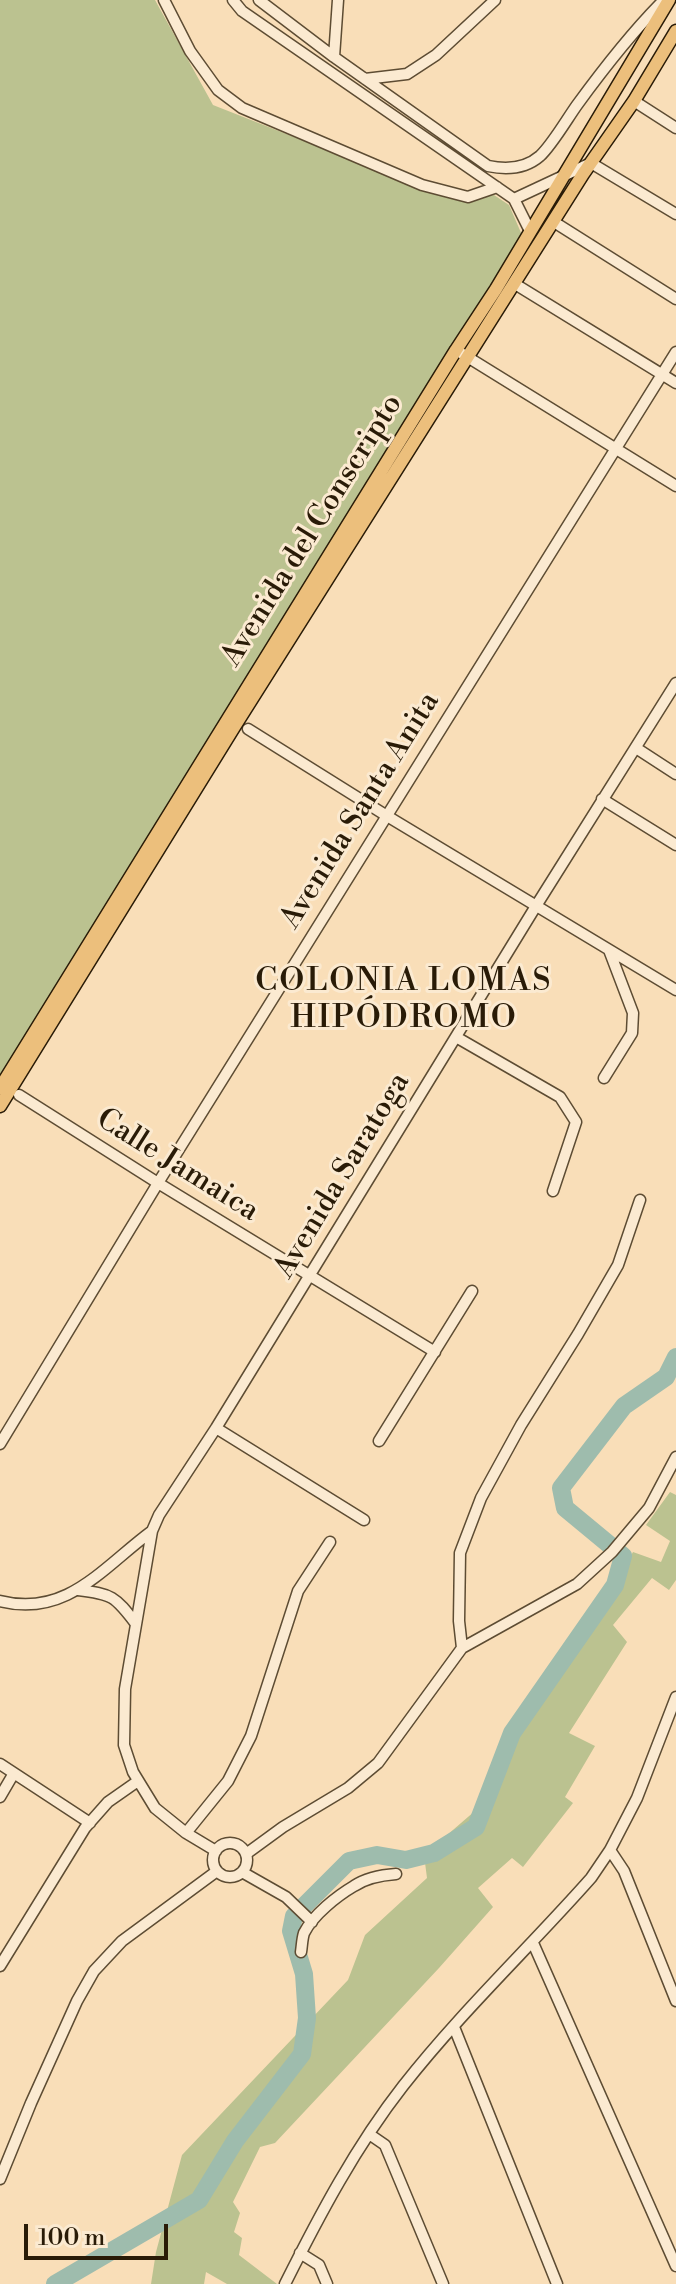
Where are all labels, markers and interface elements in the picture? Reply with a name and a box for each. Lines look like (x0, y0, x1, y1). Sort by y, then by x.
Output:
street label: Avenida del Conscripto (215, 388, 411, 674)
street label: Avenida Santa Anita (274, 686, 448, 936)
district label: COLONIA LOMAS HIPÓDROMO (255, 963, 553, 1038)
street label: Avenida Saratoga (268, 1067, 418, 1285)
street label: Calle Jamaica (89, 1102, 265, 1230)
scale bar (28, 2208, 172, 2258)
text: 100 m (38, 2223, 105, 2253)

